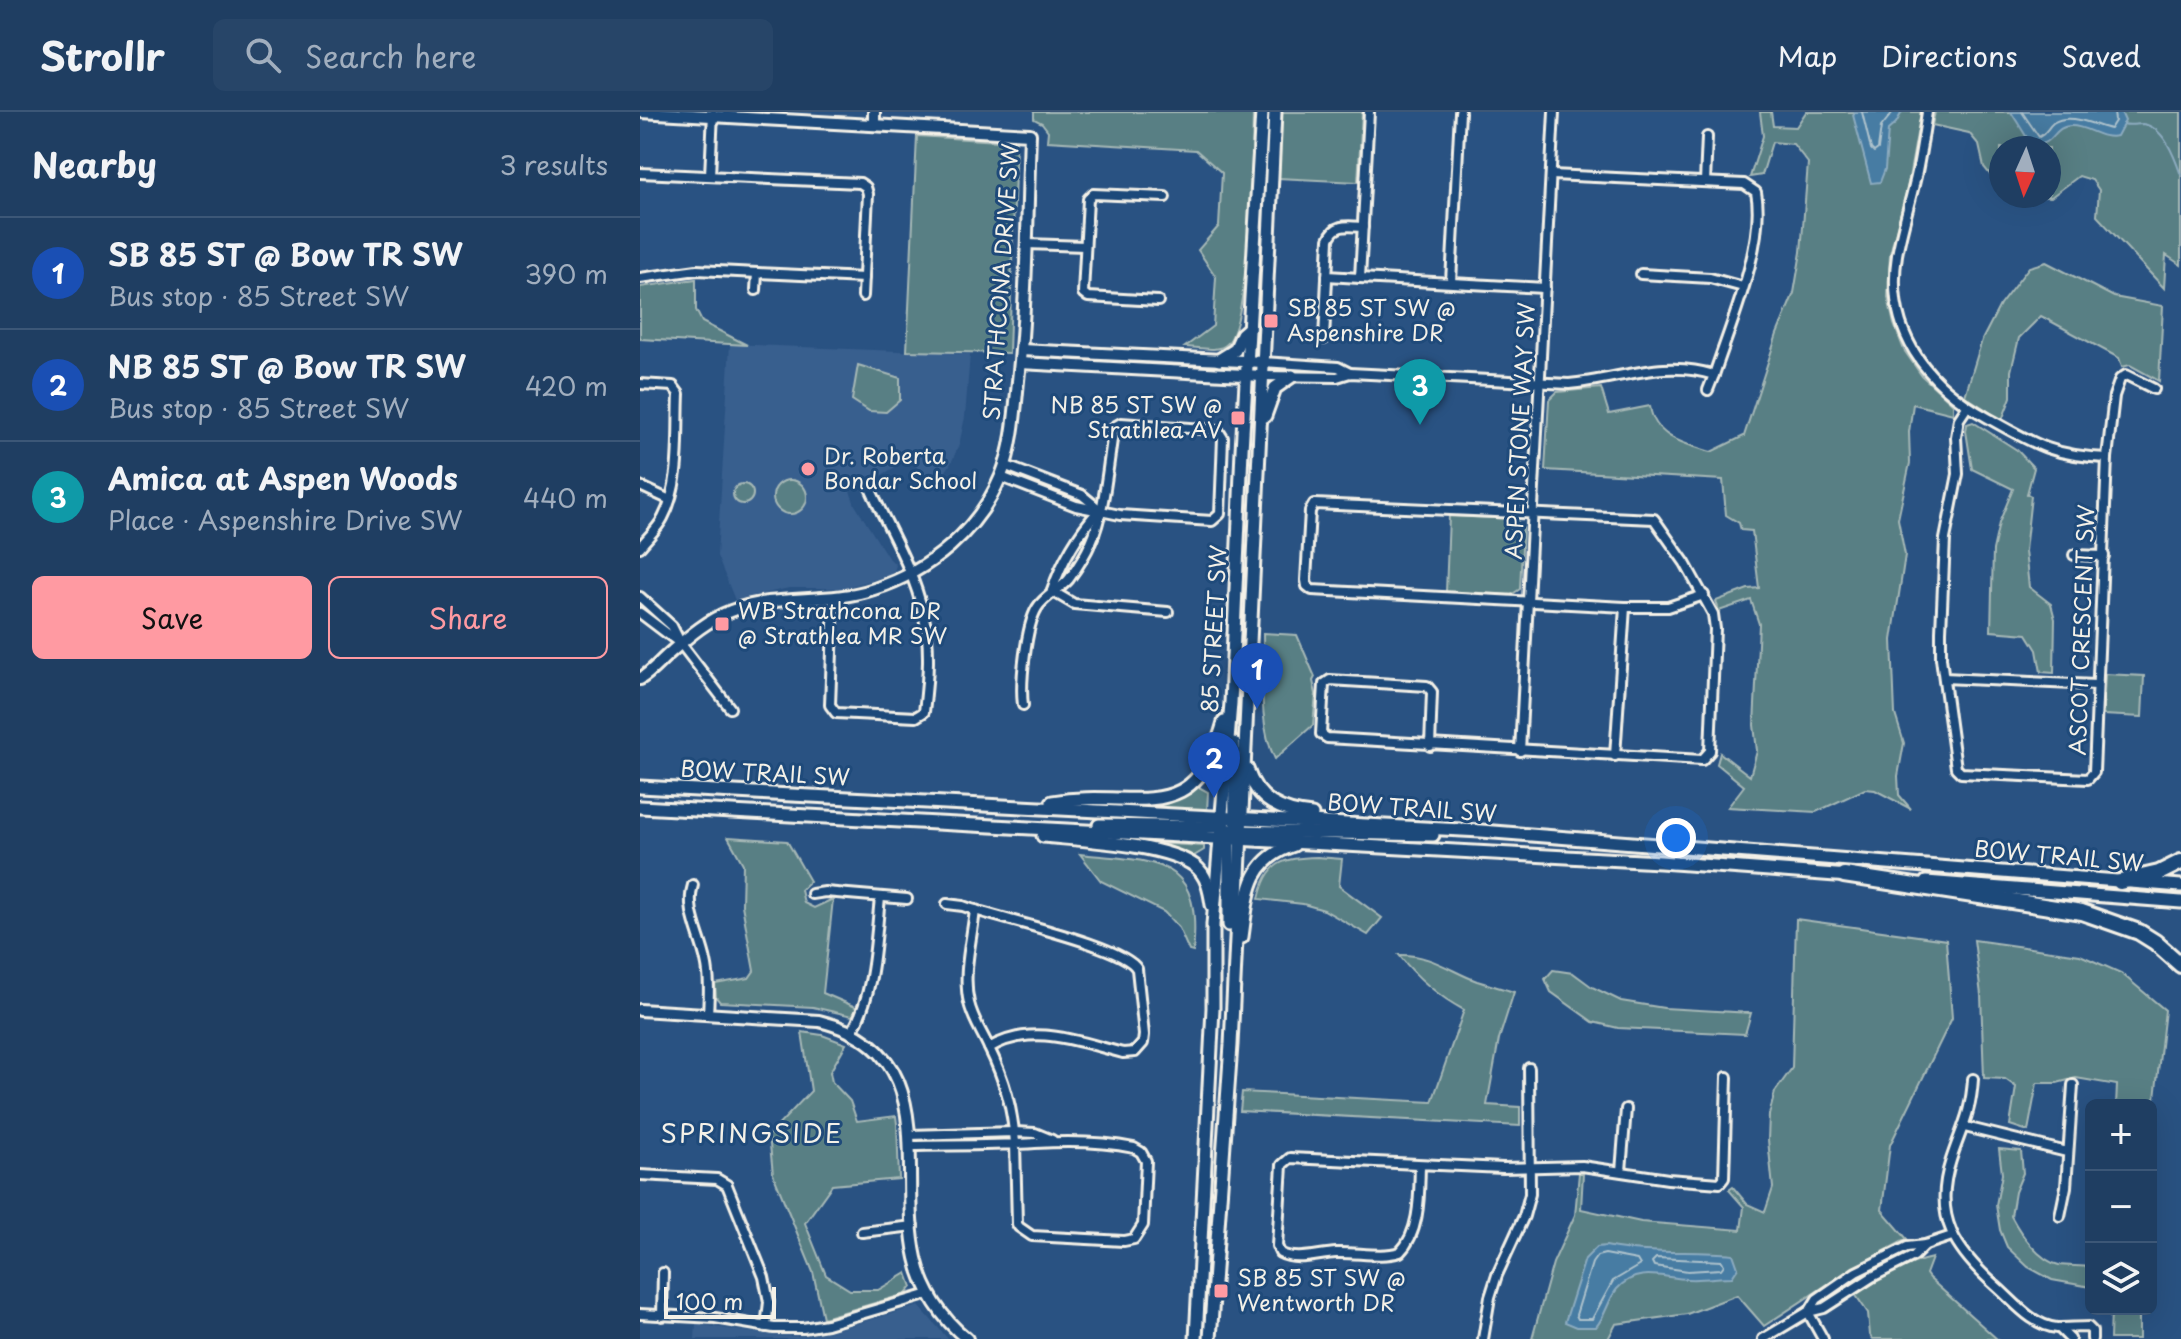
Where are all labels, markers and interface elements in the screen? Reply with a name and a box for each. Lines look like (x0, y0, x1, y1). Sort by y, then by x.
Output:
search box (213, 19, 773, 91)
text: Strollr (40, 27, 165, 84)
icon: search (241, 33, 285, 77)
text: Search here (305, 33, 477, 78)
text: Map (1778, 34, 1837, 77)
text: Directions (1881, 34, 2018, 77)
text: Saved (2062, 34, 2141, 77)
north arrow (1989, 136, 2061, 208)
text: Nearby (32, 138, 157, 190)
street label: STRATHCONA DRIVE SW (973, 142, 1026, 421)
text: 3 results (500, 145, 608, 184)
text: SB 85 ST @ Bow TR SW (108, 231, 463, 276)
text: 1 (52, 254, 64, 293)
text: 390 m (524, 254, 608, 293)
text: Bus stop · 85 Street SW (108, 276, 409, 315)
place label: SB 85 ST SW @ Aspenshire DR (1287, 290, 1455, 348)
street label: ASPEN STONE WAY SW (1495, 301, 1542, 560)
marker: SB 85 ST SW @ Aspenshire DR (1262, 312, 1280, 330)
text: NB 85 ST @ Bow TR SW (108, 343, 466, 388)
pin: 3 (1394, 359, 1446, 425)
text: 2 (49, 366, 67, 405)
text: 420 m (525, 366, 608, 405)
place label: NB 85 ST SW @ Strathlea AV (1051, 387, 1222, 445)
text: Bus stop · 85 Street SW (108, 388, 409, 427)
marker: NB 85 ST SW @ Strathlea AV (1229, 409, 1247, 427)
place label: Dr. Roberta Bondar School (824, 438, 977, 496)
text: Amica at Aspen Woods (108, 455, 458, 500)
marker: Dr. Roberta Bondar School (799, 460, 817, 478)
text: 3 (49, 478, 67, 517)
text: 440 m (523, 478, 608, 517)
text: Place · Aspenshire Drive SW (108, 500, 463, 539)
street label: ASCOT CRESCENT SW (2060, 504, 2101, 756)
street label: 85 STREET SW (1192, 544, 1233, 714)
button: Save (32, 576, 312, 659)
button: Share (328, 576, 608, 659)
place label: WB Strathcona DR @ Strathlea MR SW (738, 593, 948, 651)
marker: WB Strathcona DR @ Strathlea MR SW (713, 615, 731, 633)
pin: 1 (1231, 643, 1283, 709)
pin: 2 (1188, 732, 1240, 798)
street label: BOW TRAIL SW (680, 751, 851, 792)
street label: BOW TRAIL SW (1326, 784, 1498, 829)
your location (1656, 818, 1696, 858)
street label: BOW TRAIL SW (1973, 831, 2145, 878)
map controls (2085, 1099, 2157, 1315)
button: + (2085, 1099, 2157, 1171)
district label: SPRINGSIDE (661, 1113, 843, 1152)
button: − (2085, 1171, 2157, 1243)
button: layers (2085, 1243, 2157, 1315)
place label: SB 85 ST SW @ Wentworth DR (1237, 1260, 1405, 1318)
marker: SB 85 ST SW @ Wentworth DR (1212, 1282, 1230, 1300)
scale bar (664, 1283, 776, 1319)
text: 100 m (676, 1284, 743, 1317)

